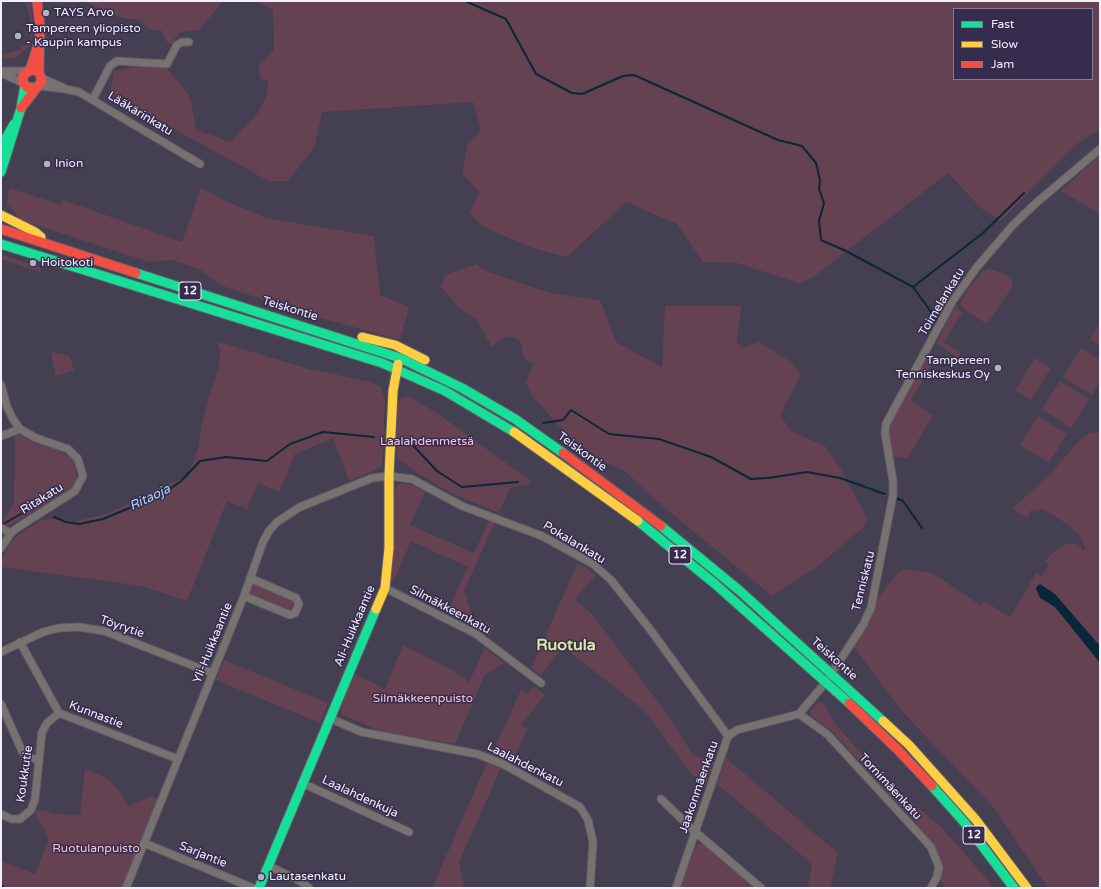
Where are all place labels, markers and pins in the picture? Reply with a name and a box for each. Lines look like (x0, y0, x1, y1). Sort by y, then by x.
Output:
place label: TAYS Arvo (54, 6, 114, 20)
marker: TAYS Arvo (41, 8, 51, 18)
place label: Tampereen yliopisto - Kaupin kampus (26, 22, 141, 50)
marker: Tampereen yliopisto - Kaupin kampus (13, 31, 23, 41)
place label: Inion (55, 157, 83, 171)
marker: Inion (42, 159, 52, 169)
place label: Hoitokoti (41, 256, 93, 270)
marker: Hoitokoti (28, 258, 38, 268)
place label: Tampereen Tenniskeskus Oy (895, 354, 990, 382)
marker: Tampereen Tenniskeskus Oy (993, 363, 1003, 373)
place label: Lautasenkatu (269, 870, 346, 884)
marker: Lautasenkatu (256, 872, 266, 882)

